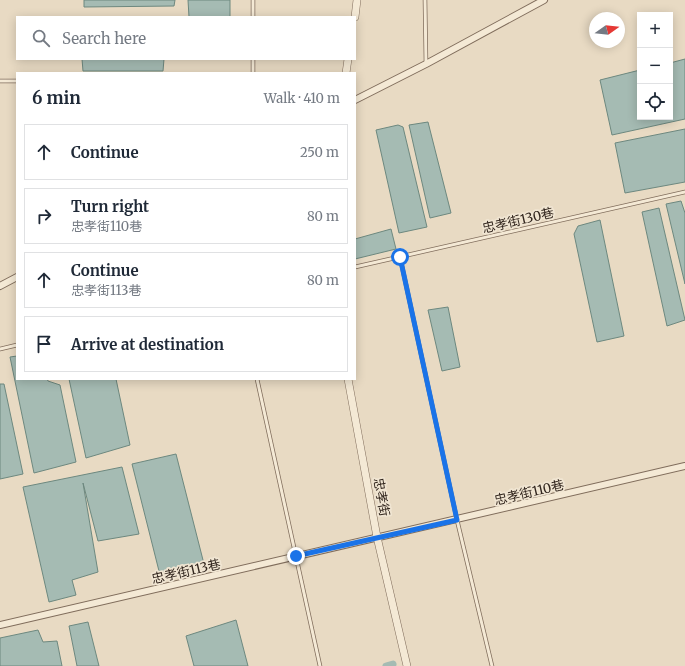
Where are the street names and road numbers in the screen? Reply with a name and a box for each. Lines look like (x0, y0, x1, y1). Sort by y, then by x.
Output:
street label: 忠孝街130巷 (481, 204, 556, 237)
street label: 忠孝街 (370, 476, 393, 518)
street label: 忠孝街110巷 (493, 476, 566, 509)
street label: 忠孝街113巷 (150, 555, 222, 588)

